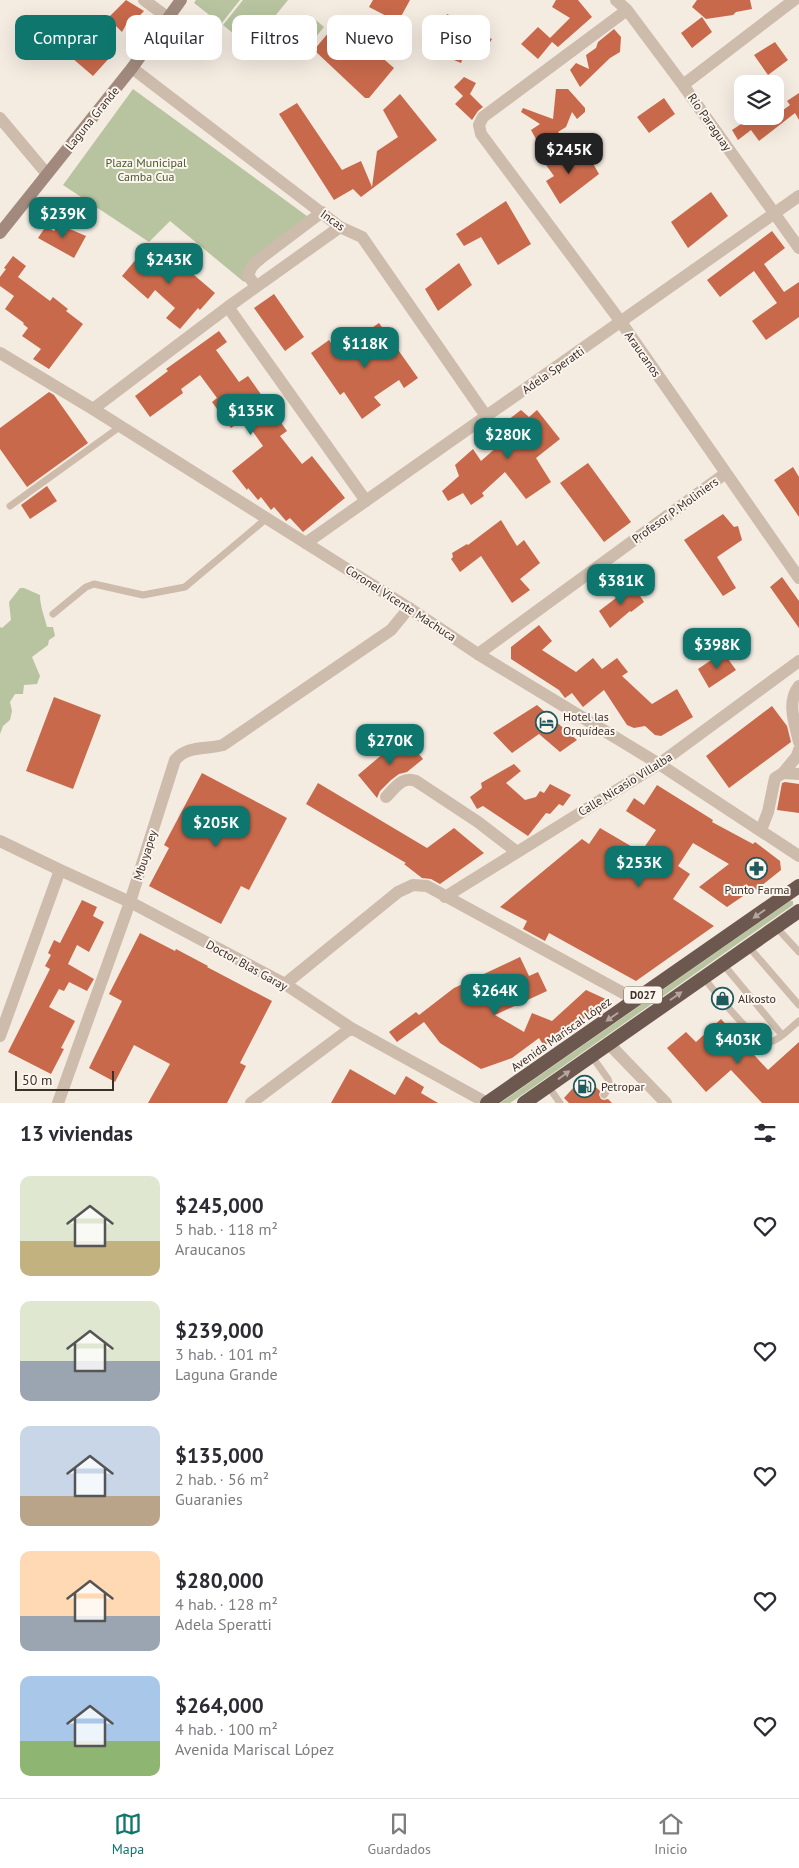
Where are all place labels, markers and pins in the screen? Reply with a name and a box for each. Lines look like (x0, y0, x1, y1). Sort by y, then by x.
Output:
pin: $245K (534, 132, 604, 175)
pin: $239K (28, 196, 98, 239)
pin: $243K (134, 242, 204, 285)
pin: $118K (330, 326, 400, 369)
pin: $135K (216, 394, 286, 436)
pin: $280K (473, 418, 543, 460)
pin: $381K (586, 564, 656, 606)
pin: $398K (682, 628, 752, 670)
place label: Hotel las Orquídeas (563, 709, 615, 738)
hotel icon: Hotel las Orquídeas (535, 711, 559, 735)
pin: $270K (355, 724, 425, 766)
pin: $205K (181, 806, 251, 848)
pin: $253K (604, 846, 674, 888)
pharmacy icon: Punto Farma (745, 856, 769, 880)
place label: Punto Farma (725, 882, 789, 897)
pin: $264K (460, 974, 530, 1016)
shop icon: Alkosto (710, 986, 734, 1010)
place label: Alkosto (738, 991, 776, 1006)
pin: $403K (703, 1022, 773, 1065)
fuel station icon: Petropar (573, 1074, 597, 1098)
place label: Petropar (601, 1079, 644, 1094)

